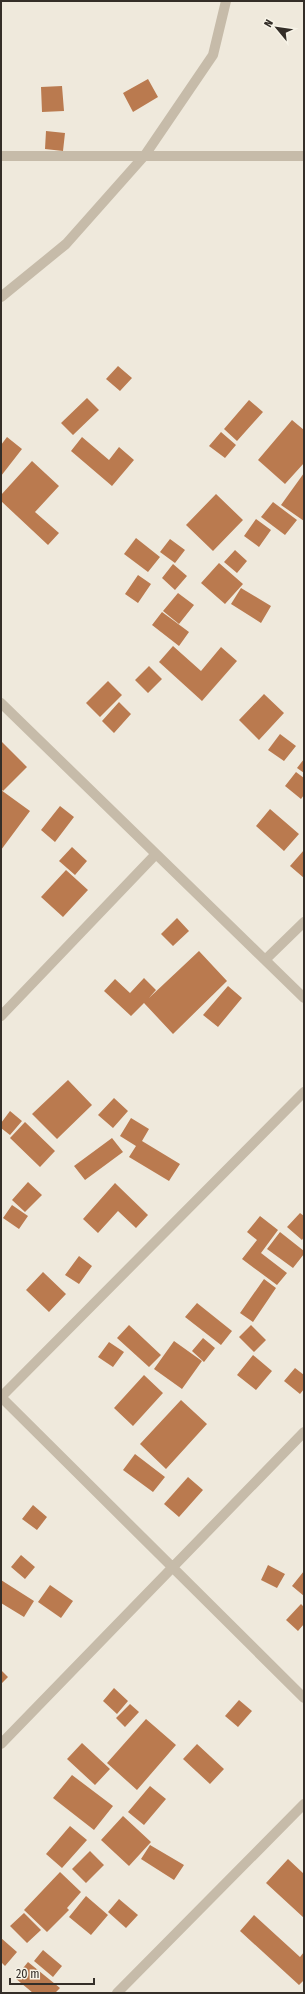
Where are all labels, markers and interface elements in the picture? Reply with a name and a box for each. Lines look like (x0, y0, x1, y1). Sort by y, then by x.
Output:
north arrow (257, 8, 297, 48)
text: N (261, 17, 276, 29)
scale bar (10, 1960, 94, 1986)
text: 20 m (16, 1967, 40, 1981)

